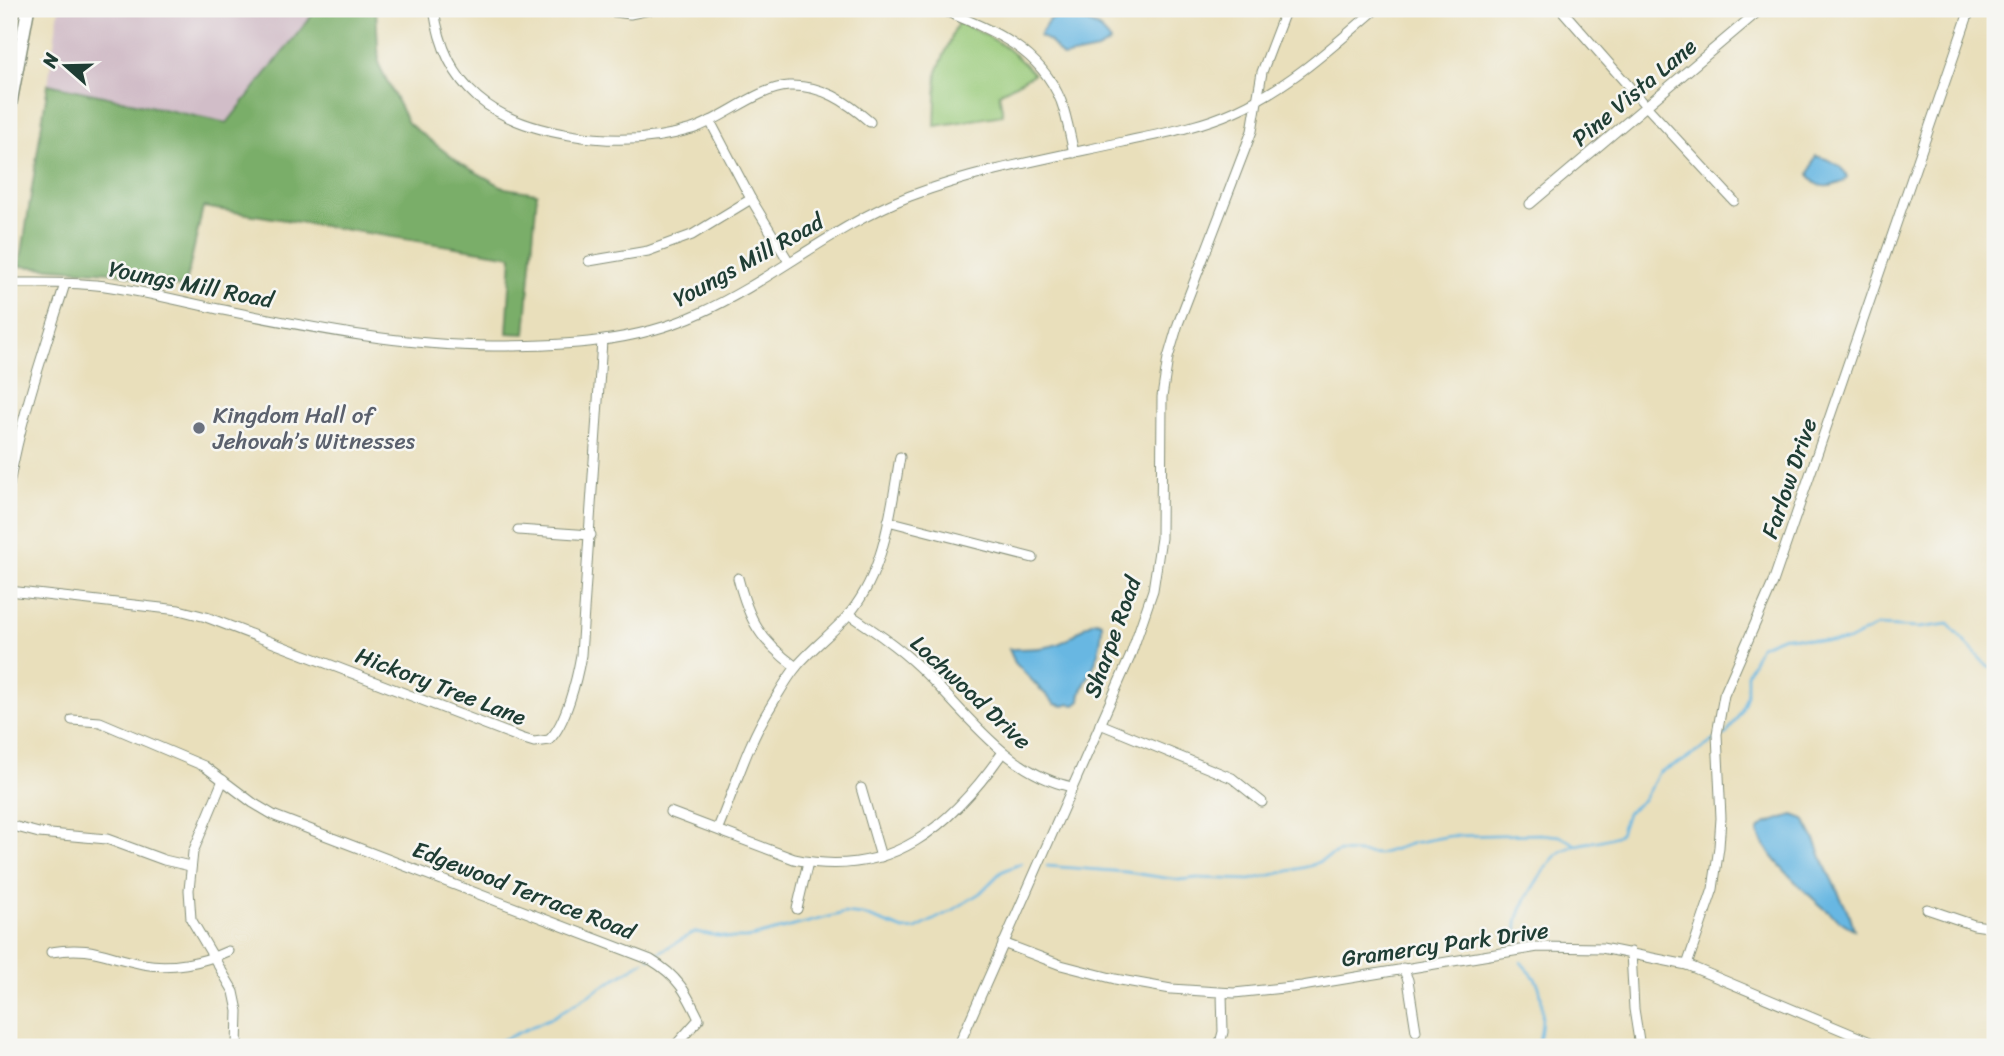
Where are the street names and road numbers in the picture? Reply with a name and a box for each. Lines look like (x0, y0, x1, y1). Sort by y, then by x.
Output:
street label: Pine Vista Lane (1562, 27, 1706, 157)
street label: Youngs Mill Road (665, 201, 833, 319)
street label: Youngs Mill Road (105, 248, 279, 321)
street label: Farlow Drive (1750, 412, 1829, 544)
street label: Sharpe Road (1072, 569, 1154, 704)
street label: Lochwood Drive (900, 625, 1041, 760)
street label: Hickory Tree Lane (349, 635, 532, 738)
street label: Edgewood Terrace Road (406, 829, 643, 953)
street label: Gramercy Park Drive (1339, 910, 1551, 979)

